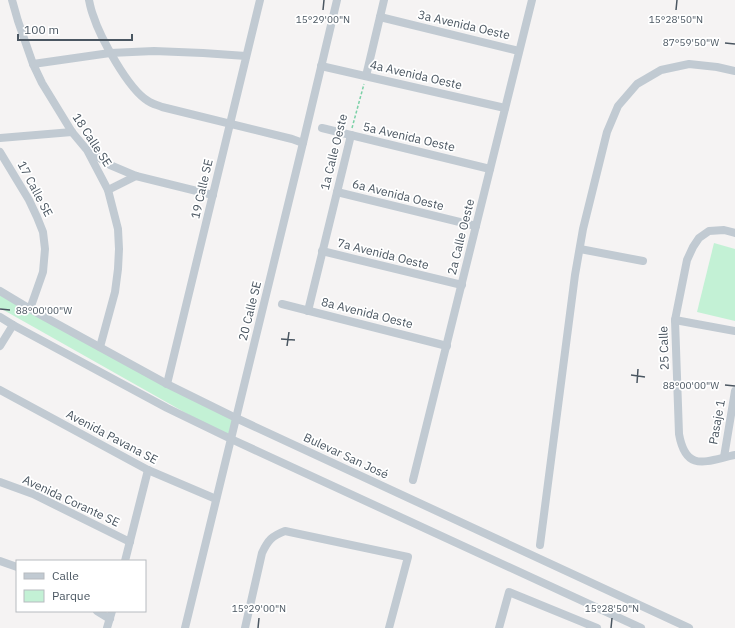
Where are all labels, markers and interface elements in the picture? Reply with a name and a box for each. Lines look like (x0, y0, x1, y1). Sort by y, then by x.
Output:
street label: 3a Avenida Oeste (417, 7, 512, 42)
text: 15°29'00"N (296, 13, 350, 26)
text: 15°28'50"N (649, 13, 703, 26)
scale bar (18, 16, 132, 42)
text: 100 m (24, 22, 59, 37)
text: 87°59'50"W (663, 36, 719, 49)
street label: 4a Avenida Oeste (369, 57, 464, 92)
street label: 18 Calle SE (70, 110, 115, 169)
street label: 1a Calle Oeste (317, 112, 350, 191)
street label: 5a Avenida Oeste (362, 119, 457, 154)
street label: 17 Calle SE (15, 158, 56, 219)
street label: 19 Calle SE (187, 158, 216, 220)
street label: 6a Avenida Oeste (351, 176, 446, 213)
street label: 2a Calle Oeste (444, 197, 477, 276)
street label: 7a Avenida Oeste (336, 235, 431, 272)
street label: 20 Calle SE (235, 279, 264, 342)
street label: 8a Avenida Oeste (320, 294, 415, 331)
text: 88°00'00"W (16, 304, 72, 317)
street label: 25 Calle (655, 325, 672, 370)
text: 88°00'00"W (663, 379, 719, 392)
street label: Pasaje 1 (705, 398, 728, 446)
street label: Avenida Pavana SE (64, 406, 161, 467)
street label: Bulevar San José (301, 429, 392, 482)
street label: Avenida Corante SE (20, 472, 122, 530)
legend (16, 560, 146, 612)
text: Calle (52, 568, 79, 583)
text: Parque (52, 588, 91, 603)
text: 15°29'00"N (232, 602, 286, 615)
text: 15°28'50"N (585, 602, 639, 615)

